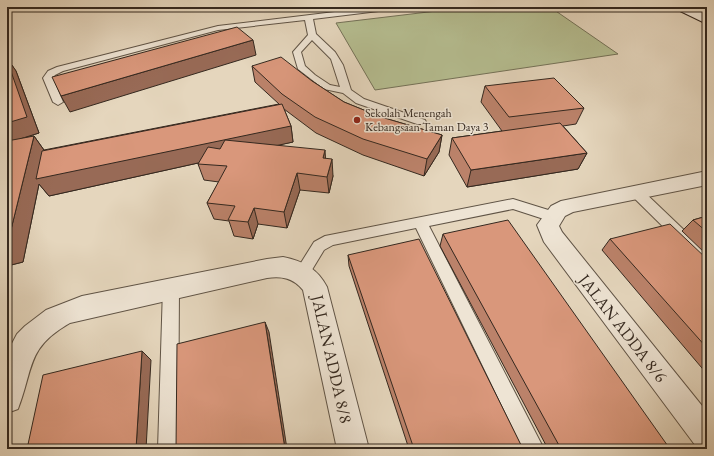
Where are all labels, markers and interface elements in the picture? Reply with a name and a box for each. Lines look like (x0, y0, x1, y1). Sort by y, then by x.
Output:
place label: Sekolah Menengah Kebangsaan Taman Daya 3 (365, 105, 489, 135)
marker: Sekolah Menengah Kebangsaan Taman Daya 3 (352, 115, 362, 125)
street label: JALAN ADDA 8/6 (573, 268, 672, 386)
street label: JALAN ADDA 8/8 (306, 291, 357, 425)

